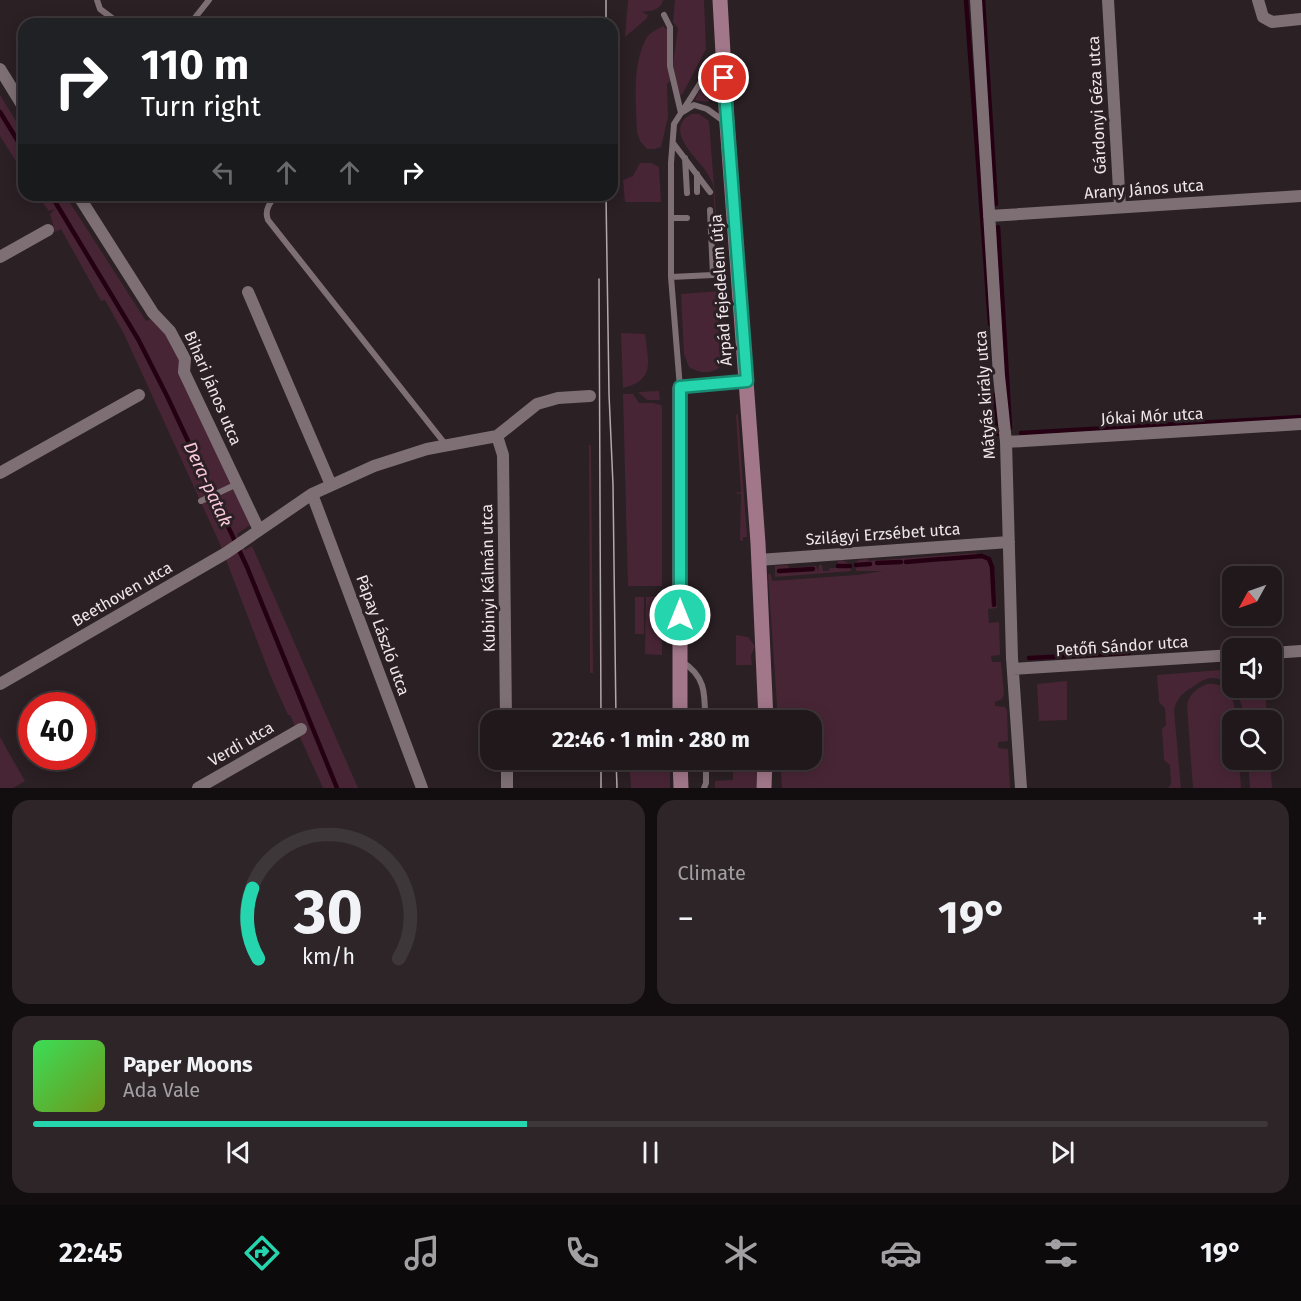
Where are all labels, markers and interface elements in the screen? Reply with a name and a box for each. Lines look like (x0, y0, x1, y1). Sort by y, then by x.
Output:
street label: Gárdonyi Géza utca (1084, 35, 1110, 175)
text: 110 m (141, 40, 249, 90)
icon: right (42, 42, 120, 120)
pin (698, 52, 749, 103)
icon: arrive (707, 61, 740, 94)
text: Turn right (141, 91, 261, 123)
icon: left (207, 156, 240, 189)
icon: ahead (270, 156, 303, 189)
icon: ahead (333, 156, 366, 189)
icon: right (396, 156, 429, 189)
street label: Arany János utca (1084, 175, 1204, 203)
street label: Árpád fejedelem útja (705, 213, 736, 367)
street label: Bihari János utca (180, 328, 246, 448)
street label: Mátyás király utca (971, 330, 999, 460)
street label: Jókai Mór utca (1100, 404, 1204, 428)
water label: Dera-patak (179, 438, 237, 530)
street label: Kubinyi Kálmán utca (477, 504, 499, 652)
street label: Szilágyi Erzsébet utca (805, 519, 961, 549)
street label: Beethoven utca (68, 558, 176, 630)
north arrow (1222, 566, 1282, 626)
map controls (1222, 566, 1282, 770)
street label: Pápay László utca (352, 572, 414, 698)
position arrow (648, 583, 712, 647)
street label: Petőfi Sándor utca (1055, 632, 1189, 660)
button: sound (1222, 638, 1282, 698)
speed limit sign: 40 (18, 692, 96, 770)
button: search (1222, 710, 1282, 770)
street label: Verdi utca (205, 718, 277, 770)
text: 22:46 · 1 min · 280 m (552, 726, 750, 753)
text: Climate (678, 861, 746, 885)
text: 30 (293, 875, 363, 950)
text: 19° (938, 891, 1008, 945)
text: − (678, 899, 694, 939)
text: + (1252, 899, 1268, 939)
text: km/h (302, 944, 355, 970)
text: Paper Moons (123, 1051, 253, 1078)
text: Ada Vale (123, 1078, 200, 1102)
icon: previous (222, 1136, 255, 1169)
icon: pause (634, 1136, 667, 1169)
icon: next (1046, 1136, 1079, 1169)
icon: directions (241, 1232, 283, 1274)
icon: music (401, 1232, 443, 1274)
icon: phone (561, 1232, 603, 1274)
icon: climate (720, 1232, 762, 1274)
icon: car (880, 1232, 922, 1274)
icon: filters (1040, 1232, 1082, 1274)
text: 22:45 (59, 1237, 123, 1269)
text: 19° (1200, 1237, 1242, 1269)

